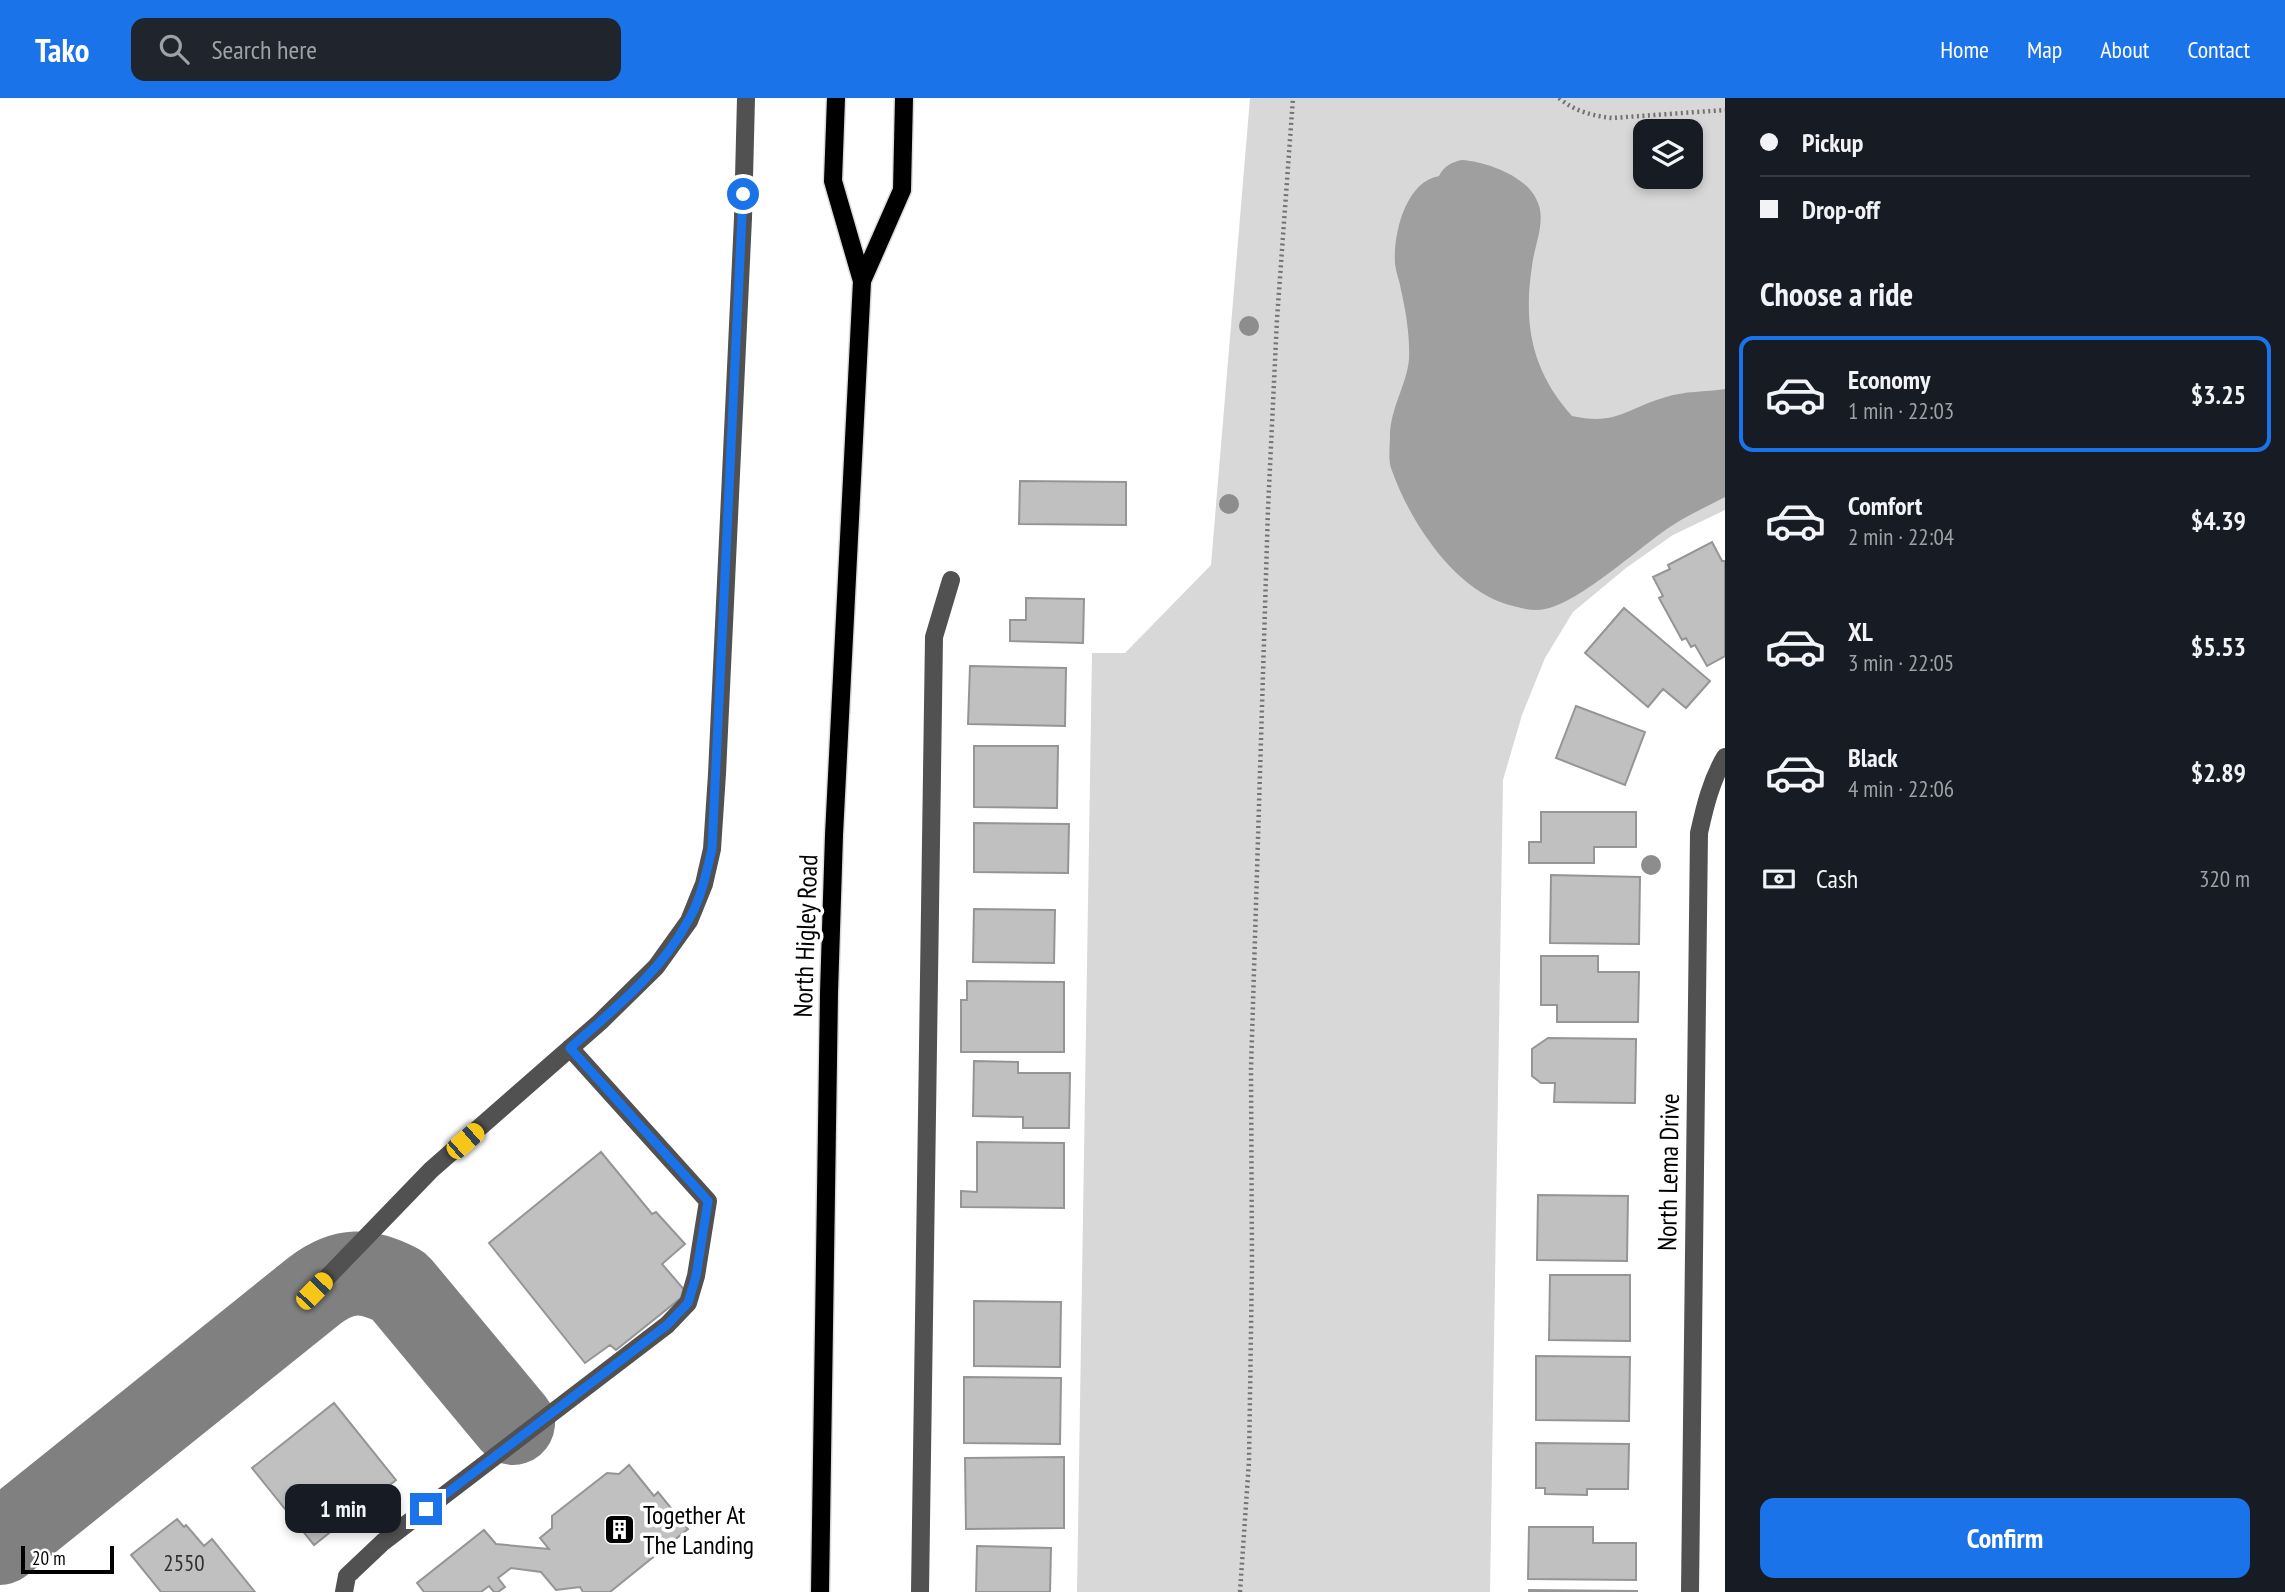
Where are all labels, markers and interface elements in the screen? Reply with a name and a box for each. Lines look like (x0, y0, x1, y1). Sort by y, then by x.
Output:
search box (131, 18, 621, 81)
text: Tako (35, 28, 89, 71)
icon: search (155, 30, 193, 68)
text: Search here (211, 33, 317, 66)
text: Home (1940, 34, 1989, 65)
text: Map (2027, 34, 2062, 65)
text: About (2100, 34, 2149, 65)
text: Contact (2187, 34, 2250, 65)
map controls (1633, 119, 1703, 189)
button: layers (1633, 119, 1703, 189)
text: Pickup (1802, 126, 1863, 159)
route start (727, 178, 759, 210)
text: Drop-off (1802, 193, 1880, 226)
text: Choose a ride (1760, 273, 1913, 315)
icon: car (1764, 363, 1827, 426)
text: Economy (1848, 363, 1930, 396)
text: $3.25 (2191, 378, 2246, 411)
text: 1 min · 22:03 (1848, 396, 1954, 425)
icon: car (1764, 489, 1827, 552)
text: Comfort (1848, 489, 1922, 522)
text: $4.39 (2191, 504, 2246, 537)
text: 2 min · 22:04 (1848, 522, 1954, 551)
icon: car (1764, 615, 1827, 678)
text: XL (1848, 615, 1873, 648)
text: $5.53 (2191, 630, 2246, 663)
text: 3 min · 22:05 (1848, 648, 1954, 677)
icon: car (1764, 741, 1827, 804)
text: Black (1848, 741, 1898, 774)
text: $2.89 (2191, 756, 2246, 789)
text: 4 min · 22:06 (1848, 774, 1954, 803)
street label: North Higley Road (786, 854, 824, 1018)
icon: cash (1760, 860, 1798, 898)
text: Cash (1816, 862, 1858, 895)
text: 320 m (2199, 864, 2250, 893)
street label: North Lema Drive (1650, 1093, 1686, 1251)
car (443, 1119, 488, 1163)
car (292, 1269, 337, 1313)
callout: 1 min (286, 1484, 402, 1534)
route end (410, 1493, 442, 1525)
text: 1 min (320, 1494, 366, 1523)
place label: Together At The Landing (643, 1498, 754, 1561)
button: Confirm (1760, 1498, 2250, 1578)
building icon: Together At The Landing (603, 1512, 637, 1546)
scale bar (21, 1543, 114, 1575)
text: 20 m (32, 1546, 66, 1570)
house number: 2550 (163, 1548, 205, 1577)

